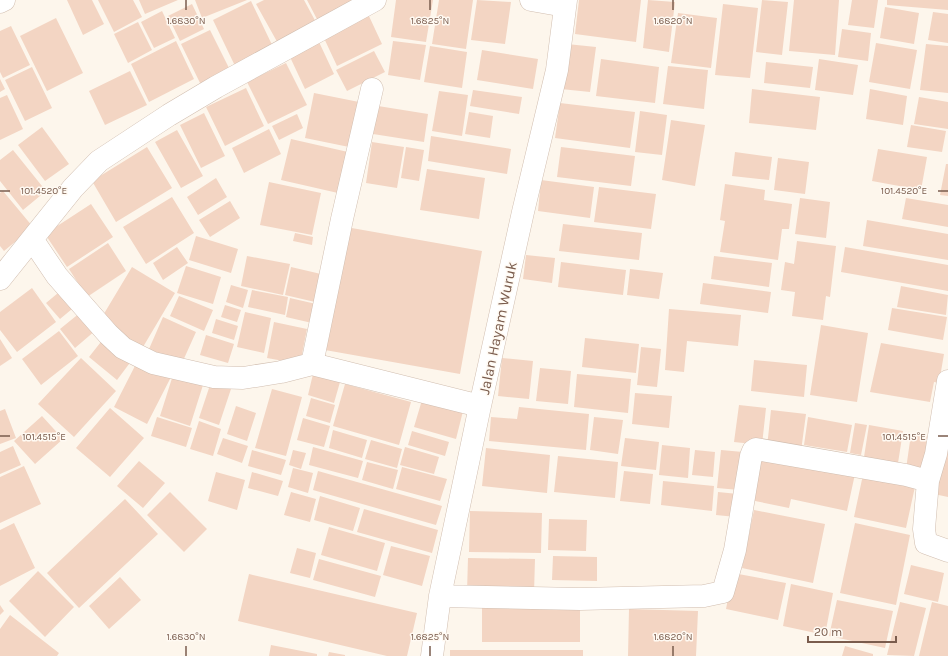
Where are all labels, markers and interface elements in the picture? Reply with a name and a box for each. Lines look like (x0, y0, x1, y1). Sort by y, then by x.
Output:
text: 1.6830°N (166, 15, 206, 27)
text: 1.6825°N (411, 15, 449, 27)
text: 1.6820°N (654, 15, 692, 27)
text: 101.4520°E (21, 185, 67, 197)
text: 101.4520°E (881, 185, 927, 197)
street label: Jalan Hayam Wuruk (475, 260, 521, 396)
text: 101.4515°E (22, 431, 66, 443)
text: 101.4515°E (882, 431, 926, 443)
scale bar (808, 618, 896, 644)
text: 20 m (814, 625, 842, 639)
text: 1.6830°N (166, 631, 206, 643)
text: 1.6825°N (411, 631, 449, 643)
text: 1.6820°N (654, 631, 692, 643)

